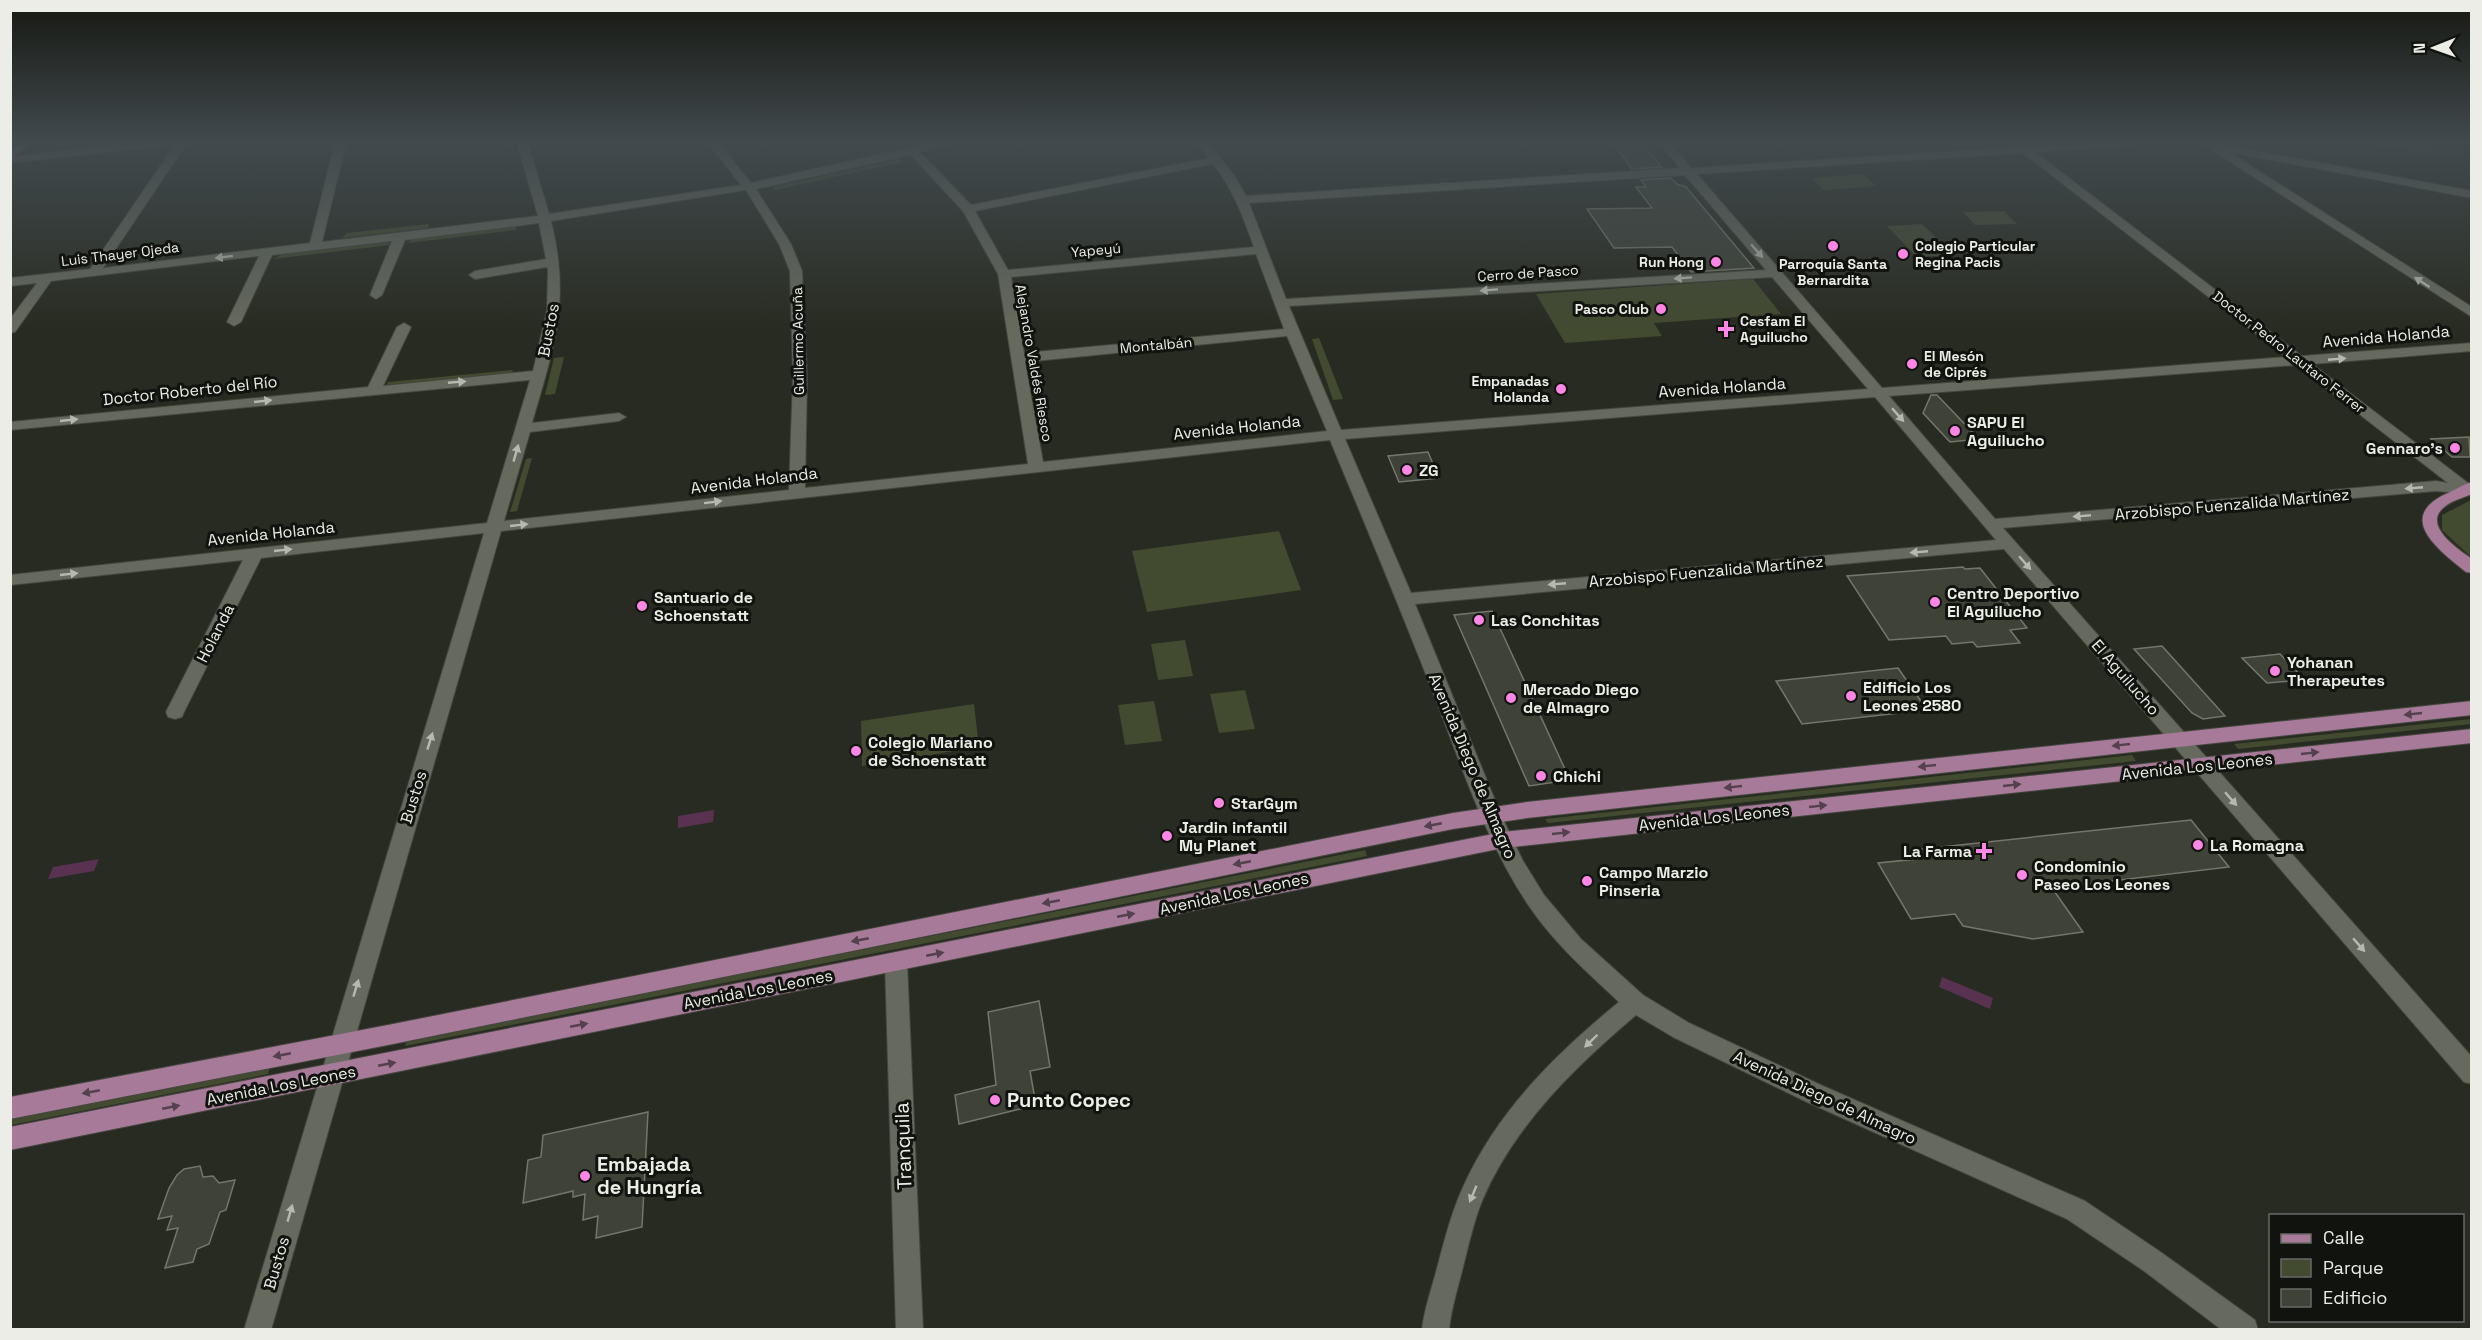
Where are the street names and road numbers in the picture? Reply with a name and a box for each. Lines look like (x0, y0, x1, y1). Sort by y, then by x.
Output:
street label: Luis Thayer Ojeda (60, 238, 180, 270)
street label: Yapeyú (1070, 239, 1122, 261)
street label: Cerro de Pasco (1477, 260, 1579, 286)
street label: Alejandro Valdés Riesco (1011, 283, 1057, 443)
street label: Guillermo Acuña (788, 287, 808, 395)
street label: Doctor Pedro Lautaro Ferrer (2209, 287, 2369, 417)
street label: Bustos (533, 302, 564, 359)
street label: Avenida Holanda (2322, 320, 2451, 353)
street label: Montalbán (1119, 333, 1193, 357)
street label: Doctor Roberto del Río (102, 371, 278, 410)
street label: Avenida Holanda (1658, 373, 1786, 402)
street label: Avenida Holanda (1172, 410, 1302, 445)
street label: Avenida Holanda (689, 462, 819, 499)
street label: Arzobispo Fuenzalida Martínez (2114, 484, 2350, 525)
street label: Avenida Holanda (206, 516, 336, 551)
street label: Arzobispo Fuenzalida Martínez (1588, 551, 1824, 592)
street label: Holanda (192, 600, 239, 666)
street label: El Aguilucho (2087, 635, 2164, 720)
street label: Avenida Diego de Almagro (1424, 670, 1521, 862)
street label: Avenida Los Leones (2120, 748, 2274, 785)
street label: Bustos (396, 768, 431, 826)
street label: Avenida Los Leones (1637, 799, 1791, 836)
street label: Avenida Los Leones (1158, 867, 1311, 920)
street label: Avenida Los Leones (682, 965, 835, 1014)
street label: Avenida Diego de Almagro (1730, 1046, 1920, 1149)
street label: Avenida Los Leones (205, 1061, 358, 1110)
street label: Tranquila (888, 1102, 918, 1190)
street label: Bustos (259, 1234, 294, 1292)

